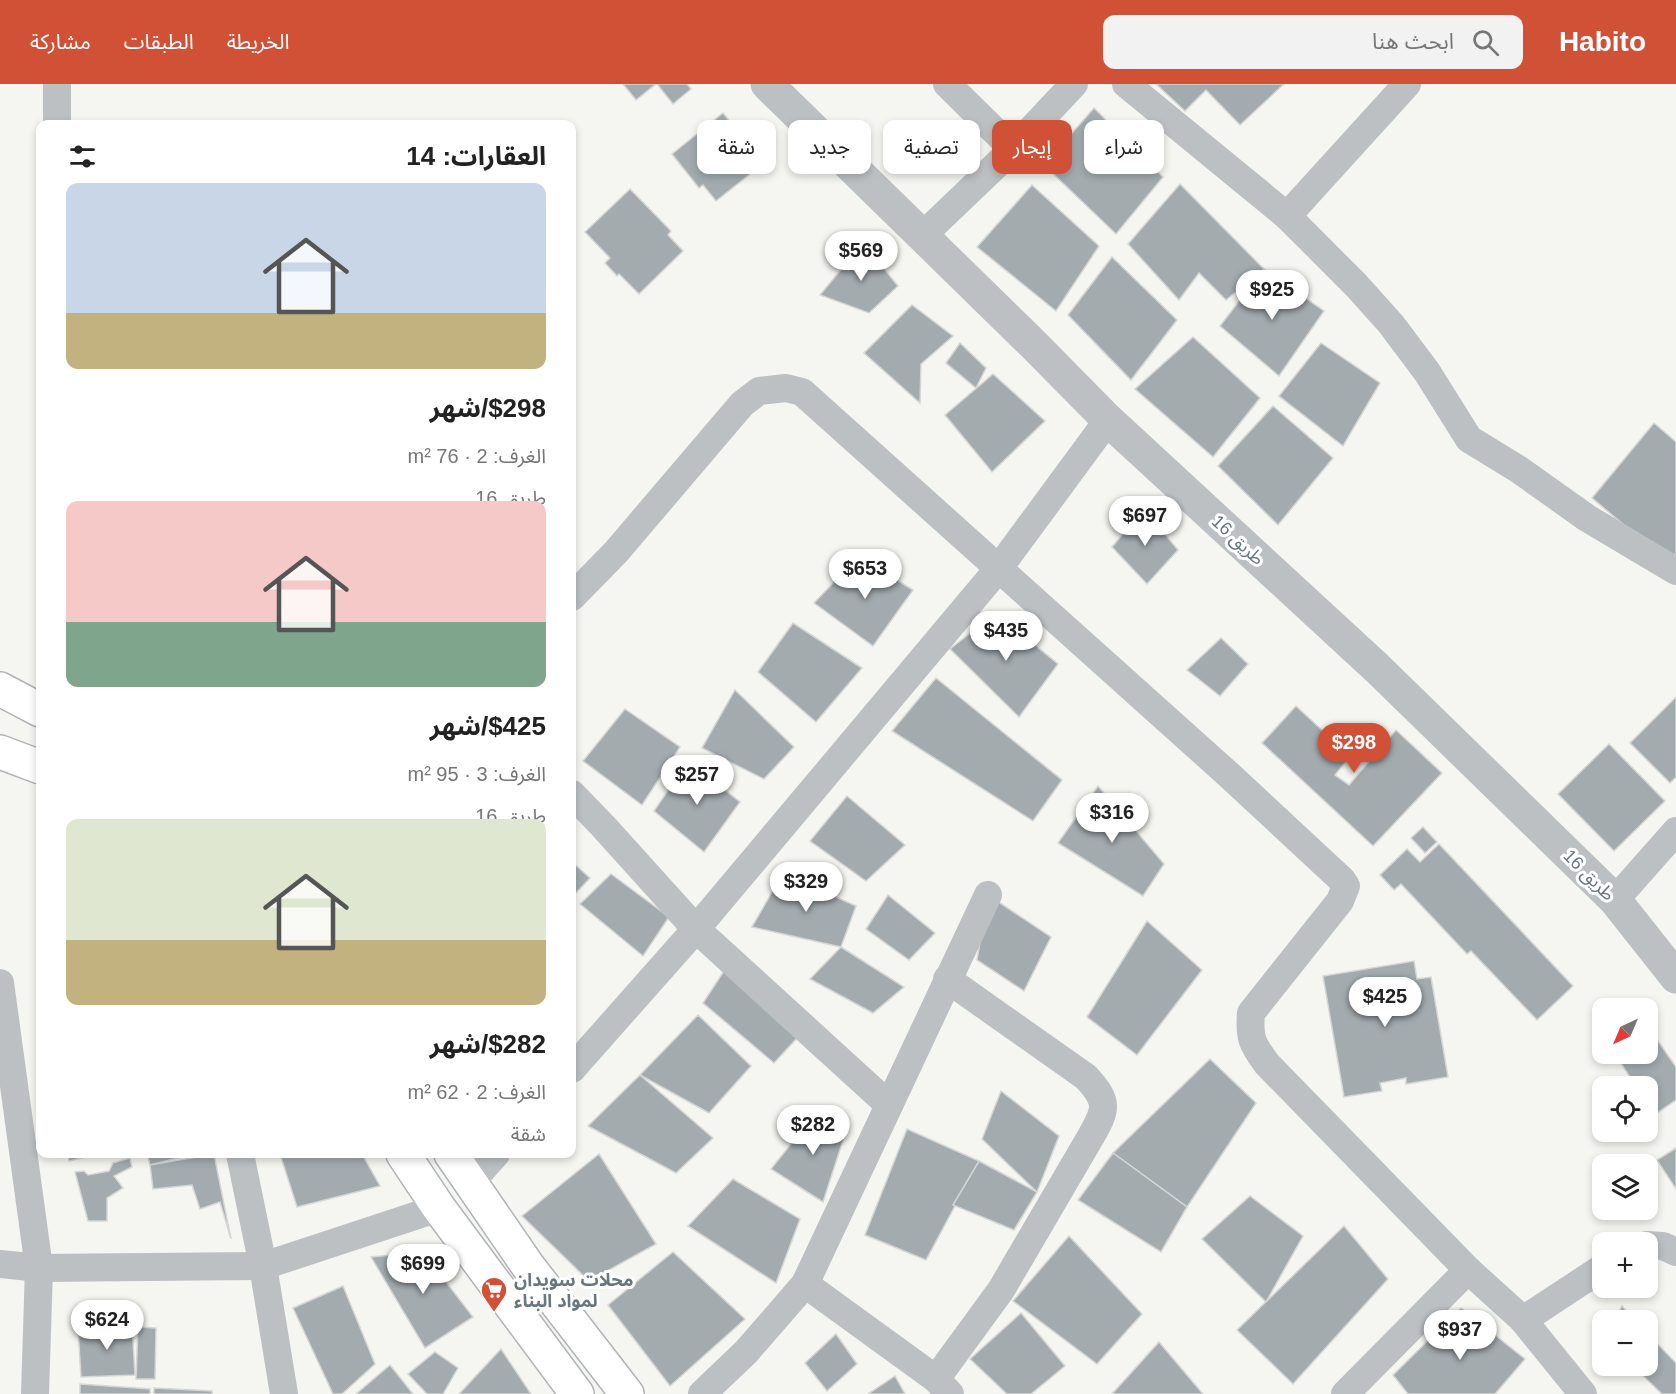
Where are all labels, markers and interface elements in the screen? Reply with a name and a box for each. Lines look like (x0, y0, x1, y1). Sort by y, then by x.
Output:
search box (1103, 15, 1523, 69)
icon: search (1469, 26, 1502, 59)
text: Habito (1559, 26, 1646, 57)
text: ابحث هنا (1372, 29, 1454, 54)
text: مشاركة (30, 30, 91, 53)
text: الطبقات (124, 30, 194, 53)
text: الخريطة (227, 30, 290, 53)
chip: شقة (697, 120, 776, 174)
chip: جديد (788, 120, 871, 174)
chip: تصفية (883, 120, 980, 174)
chip: إيجار (992, 120, 1072, 174)
chip: شراء (1084, 120, 1164, 174)
icon: filters (66, 140, 99, 173)
text: العقارات: 14 (406, 141, 546, 171)
icon: home (252, 222, 360, 330)
pin: $569 (825, 231, 897, 282)
text: $569 (839, 239, 883, 261)
pin: $925 (1236, 270, 1308, 321)
text: $925 (1250, 278, 1294, 300)
text: $298/شهر (430, 393, 546, 423)
text: الغرف: 2 · 76 m² (407, 445, 546, 467)
text: طريق 16 (475, 487, 546, 509)
pin: $697 (1109, 496, 1181, 547)
text: $697 (1123, 504, 1167, 526)
street label: طريق 16 (1207, 511, 1268, 570)
icon: home (252, 540, 360, 648)
pin: $653 (829, 549, 901, 600)
text: $653 (843, 557, 887, 579)
pin: $435 (970, 611, 1042, 662)
text: $435 (984, 619, 1028, 641)
text: $425/شهر (430, 711, 546, 741)
pin: $298 (1318, 723, 1390, 774)
text: $298 (1332, 731, 1376, 753)
pin: $257 (661, 755, 733, 806)
text: الغرف: 3 · 95 m² (407, 763, 546, 785)
text: $257 (675, 763, 719, 785)
pin: $316 (1076, 793, 1148, 844)
text: $316 (1090, 801, 1134, 823)
text: طريق 16 (475, 805, 546, 827)
street label: طريق 16 (1559, 845, 1619, 905)
icon: home (252, 858, 360, 966)
pin: $329 (770, 862, 842, 913)
text: $329 (784, 870, 828, 892)
pin: $425 (1349, 977, 1421, 1028)
text: $425 (1363, 985, 1407, 1007)
north arrow (1592, 998, 1658, 1064)
map controls (1592, 998, 1658, 1376)
text: $282/شهر (430, 1029, 546, 1059)
button: locate (1592, 1076, 1658, 1142)
text: الغرف: 2 · 62 m² (407, 1081, 546, 1103)
pin: $282 (777, 1105, 849, 1156)
text: $282 (791, 1113, 835, 1135)
text: شقة (511, 1123, 546, 1145)
button: layers (1592, 1154, 1658, 1220)
button: + (1592, 1232, 1658, 1298)
pin: $699 (387, 1244, 459, 1295)
text: $699 (401, 1252, 445, 1274)
place label: محلات سويدان لمواد البناء (514, 1270, 633, 1311)
supermarket icon: محلات سويدان لمواد البناء (479, 1275, 509, 1313)
pin: $624 (71, 1300, 143, 1351)
text: $624 (85, 1308, 129, 1330)
pin: $937 (1424, 1310, 1496, 1361)
button: − (1592, 1310, 1658, 1376)
text: $937 (1438, 1318, 1482, 1340)

